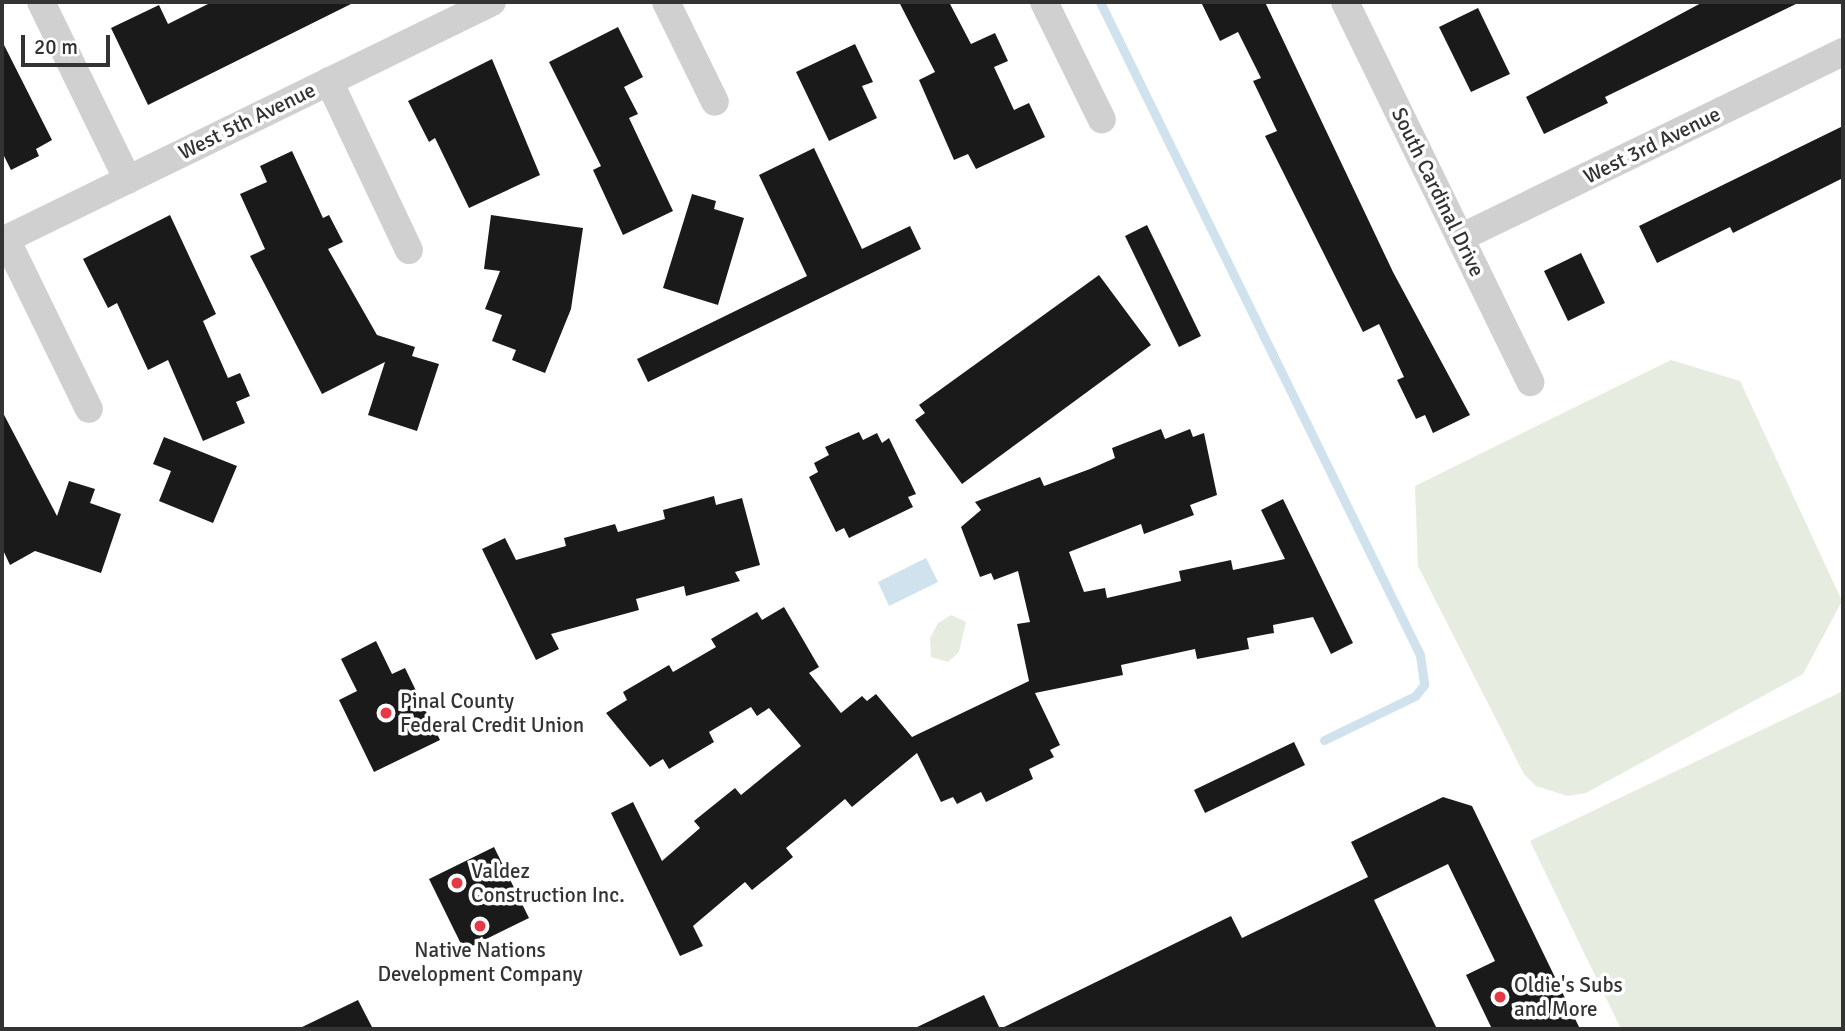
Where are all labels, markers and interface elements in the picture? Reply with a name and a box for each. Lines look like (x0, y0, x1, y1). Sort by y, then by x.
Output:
scale bar (24, 21, 114, 65)
text: 20 m (34, 34, 78, 60)
street label: West 5th Avenue (174, 77, 320, 165)
street label: West 3rd Avenue (1580, 101, 1724, 189)
street label: South Cardinal Drive (1386, 103, 1490, 281)
place label: Pinal County Federal Credit Union (400, 688, 584, 738)
marker: Pinal County Federal Credit Union (378, 705, 394, 721)
place label: Valdez Construction Inc. (471, 858, 625, 908)
marker: Valdez Construction Inc. (449, 875, 465, 891)
marker: Native Nations Development Company (472, 918, 488, 934)
place label: Native Nations Development Company (377, 937, 583, 987)
place label: Oldie's Subs and More (1514, 972, 1623, 1022)
marker: Oldie's Subs and More (1492, 989, 1508, 1005)

